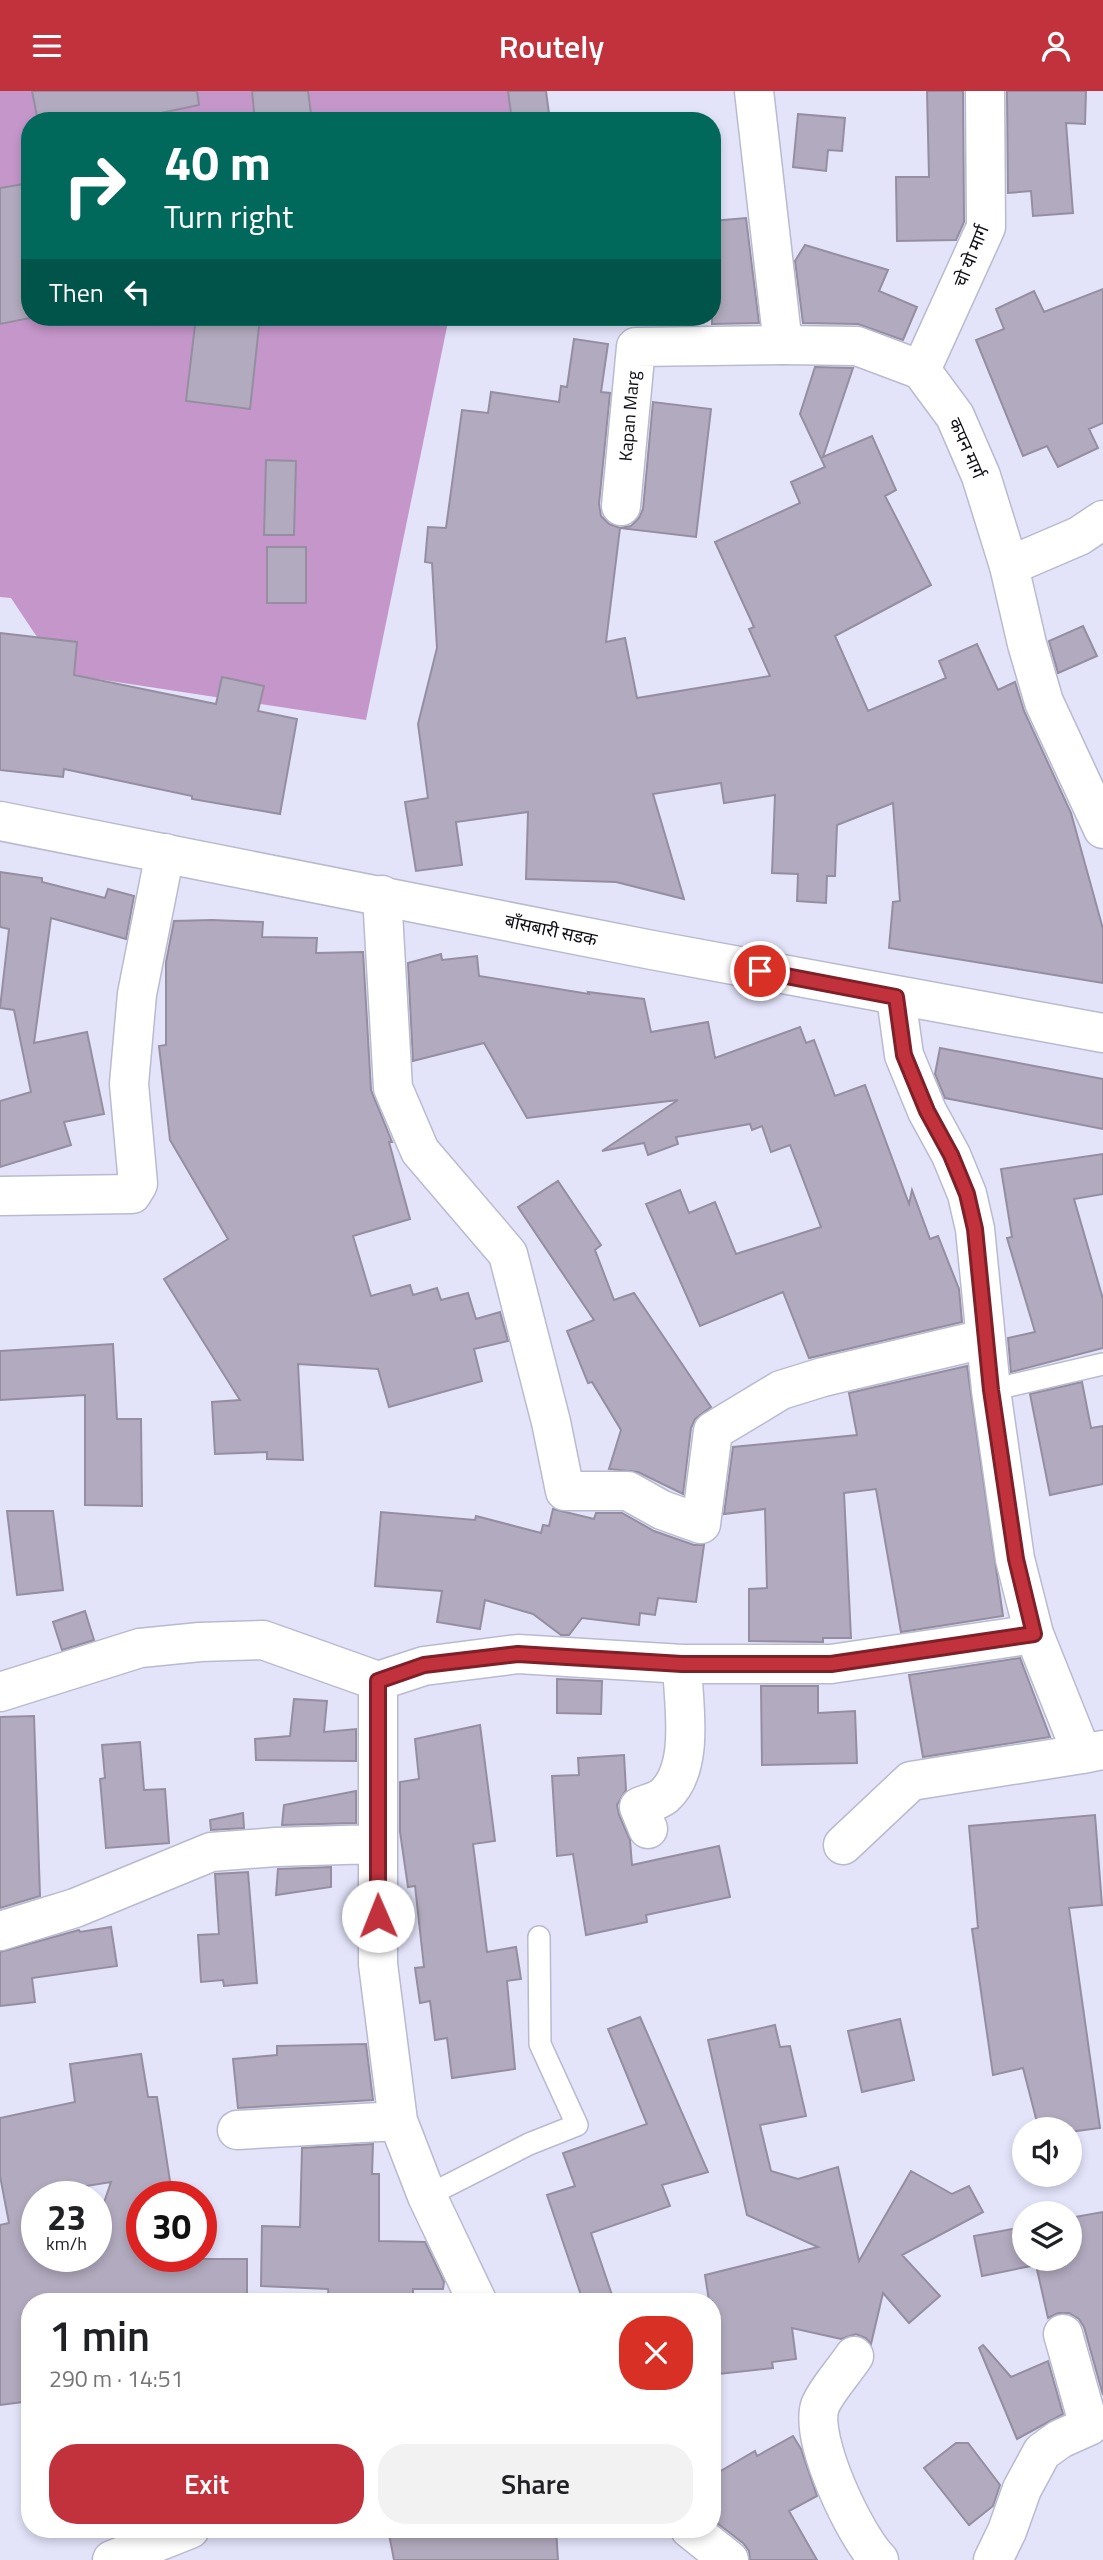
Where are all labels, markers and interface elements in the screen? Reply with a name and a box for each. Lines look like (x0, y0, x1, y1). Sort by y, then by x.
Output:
text: Routely (499, 22, 604, 70)
icon: menu (28, 27, 66, 65)
icon: person (1037, 27, 1075, 65)
text: 40 m (164, 124, 271, 199)
icon: right (49, 140, 140, 231)
text: Turn right (164, 192, 293, 240)
street label: चो यो मार्ग (946, 220, 996, 291)
text: Then (49, 273, 104, 312)
icon: left (118, 273, 156, 311)
street label: Kapan Marg (612, 370, 646, 462)
street label: कपन मार्ग (942, 413, 993, 483)
street label: बाँसबारी सडक (502, 907, 601, 953)
pin (730, 941, 790, 1001)
icon: arrive (741, 952, 779, 990)
position arrow (341, 1879, 415, 1953)
map controls (1012, 2117, 1082, 2271)
button: sound (1012, 2117, 1082, 2187)
speed limit sign: 30 (126, 2181, 217, 2272)
text: 23 (47, 2190, 86, 2244)
button: layers (1012, 2201, 1082, 2271)
text: km/h (46, 2230, 87, 2257)
text: 1 min (49, 2303, 150, 2367)
button: close (619, 2316, 693, 2390)
text: 290 m · 14:51 (49, 2361, 184, 2396)
button: Exit (49, 2444, 364, 2524)
button: Share (378, 2444, 693, 2524)

